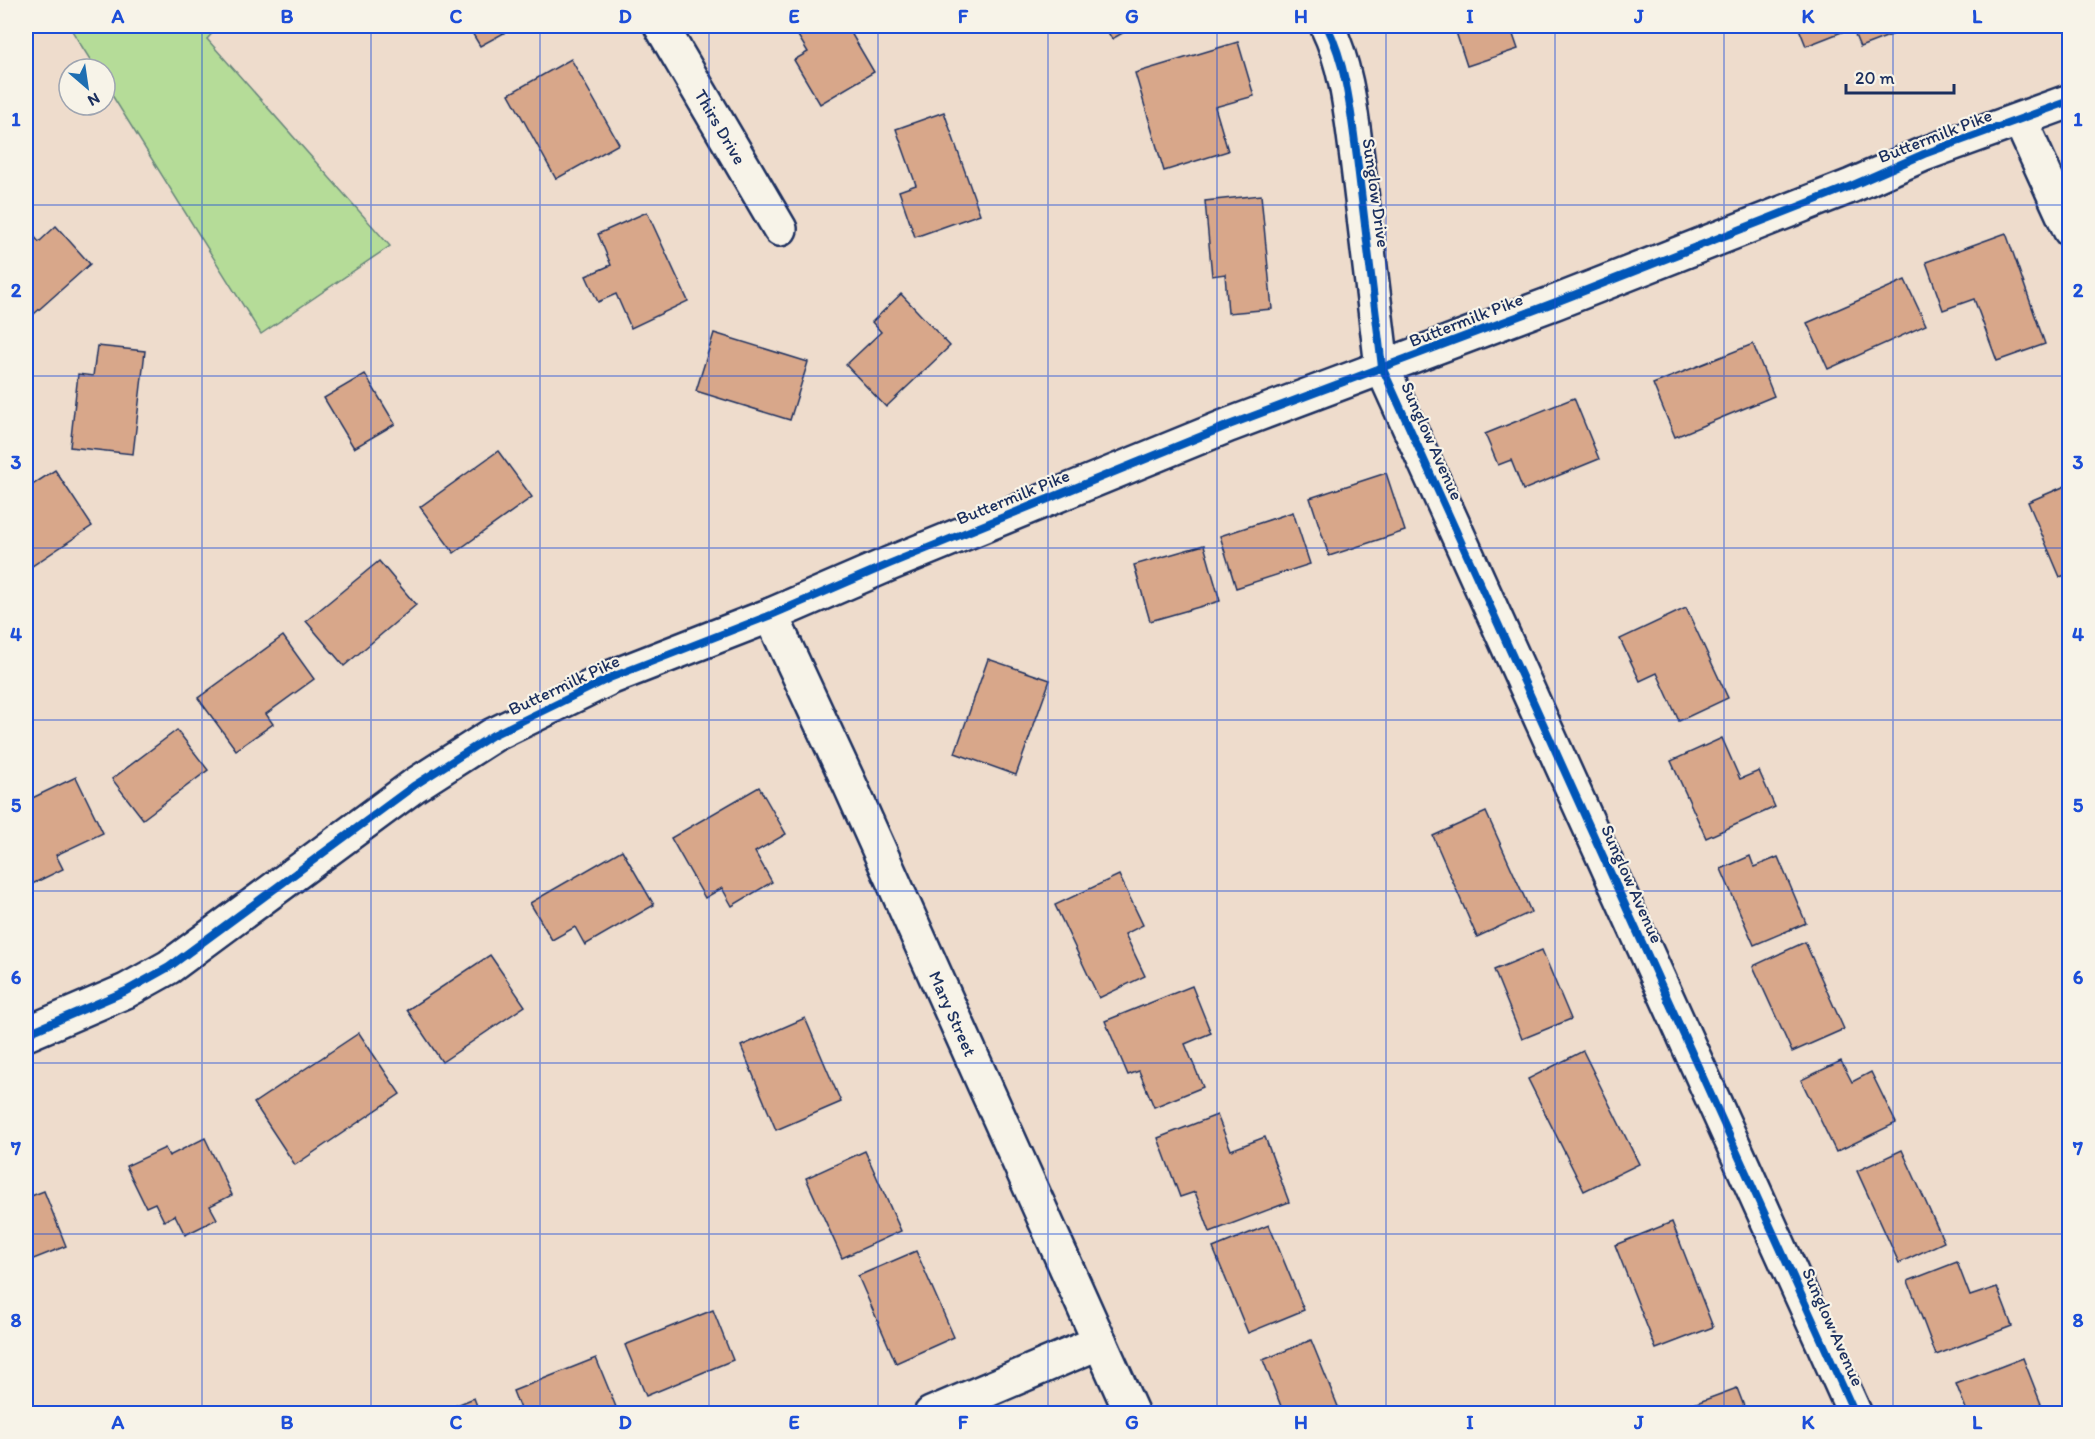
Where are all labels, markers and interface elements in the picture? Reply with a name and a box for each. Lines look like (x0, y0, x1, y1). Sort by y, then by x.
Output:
text: A (111, 4, 125, 28)
text: B (281, 4, 294, 28)
text: C (450, 4, 463, 28)
text: D (618, 4, 632, 28)
text: E (788, 4, 800, 28)
text: F (958, 4, 969, 28)
text: G (1125, 4, 1139, 28)
text: H (1294, 4, 1308, 28)
text: I (1466, 4, 1474, 28)
text: J (1633, 4, 1644, 28)
text: K (1802, 4, 1816, 28)
text: L (1972, 4, 1983, 28)
north arrow (57, 57, 117, 117)
scale bar (1846, 57, 1954, 95)
text: 20 m (1855, 67, 1895, 89)
street label: Thirs Drive (690, 85, 751, 169)
text: N (85, 89, 103, 111)
street label: Buttermilk Pike (1875, 104, 1995, 168)
text: 1 (11, 107, 21, 131)
text: 1 (2073, 107, 2083, 131)
street label: Sunglow Drive (1357, 137, 1395, 249)
text: 2 (11, 278, 22, 302)
text: 2 (2073, 278, 2084, 302)
street label: Buttermilk Pike (1406, 288, 1526, 352)
street label: Sunglow Avenue (1396, 378, 1468, 504)
text: 3 (11, 450, 22, 474)
text: 3 (2073, 450, 2084, 474)
street label: Buttermilk Pike (953, 464, 1073, 530)
text: 4 (10, 622, 22, 646)
text: 4 (2072, 622, 2084, 646)
street label: Buttermilk Pike (505, 650, 623, 720)
text: 5 (11, 793, 22, 817)
text: 5 (2073, 793, 2084, 817)
street label: Sunglow Avenue (1596, 821, 1668, 947)
text: 6 (11, 965, 22, 989)
text: 6 (2073, 965, 2084, 989)
street label: Mary Street (924, 968, 981, 1060)
text: 7 (10, 1136, 21, 1160)
text: 7 (2072, 1136, 2083, 1160)
street label: Sunglow Avenue (1797, 1264, 1869, 1390)
text: 8 (11, 1308, 22, 1332)
text: 8 (2073, 1308, 2084, 1332)
text: A (111, 1410, 125, 1434)
text: B (281, 1410, 294, 1434)
text: C (450, 1410, 463, 1434)
text: D (618, 1410, 632, 1434)
text: E (788, 1410, 800, 1434)
text: F (958, 1410, 969, 1434)
text: G (1125, 1410, 1139, 1434)
text: H (1294, 1410, 1308, 1434)
text: I (1466, 1410, 1474, 1434)
text: J (1633, 1410, 1644, 1434)
text: K (1802, 1410, 1816, 1434)
text: L (1972, 1410, 1983, 1434)

